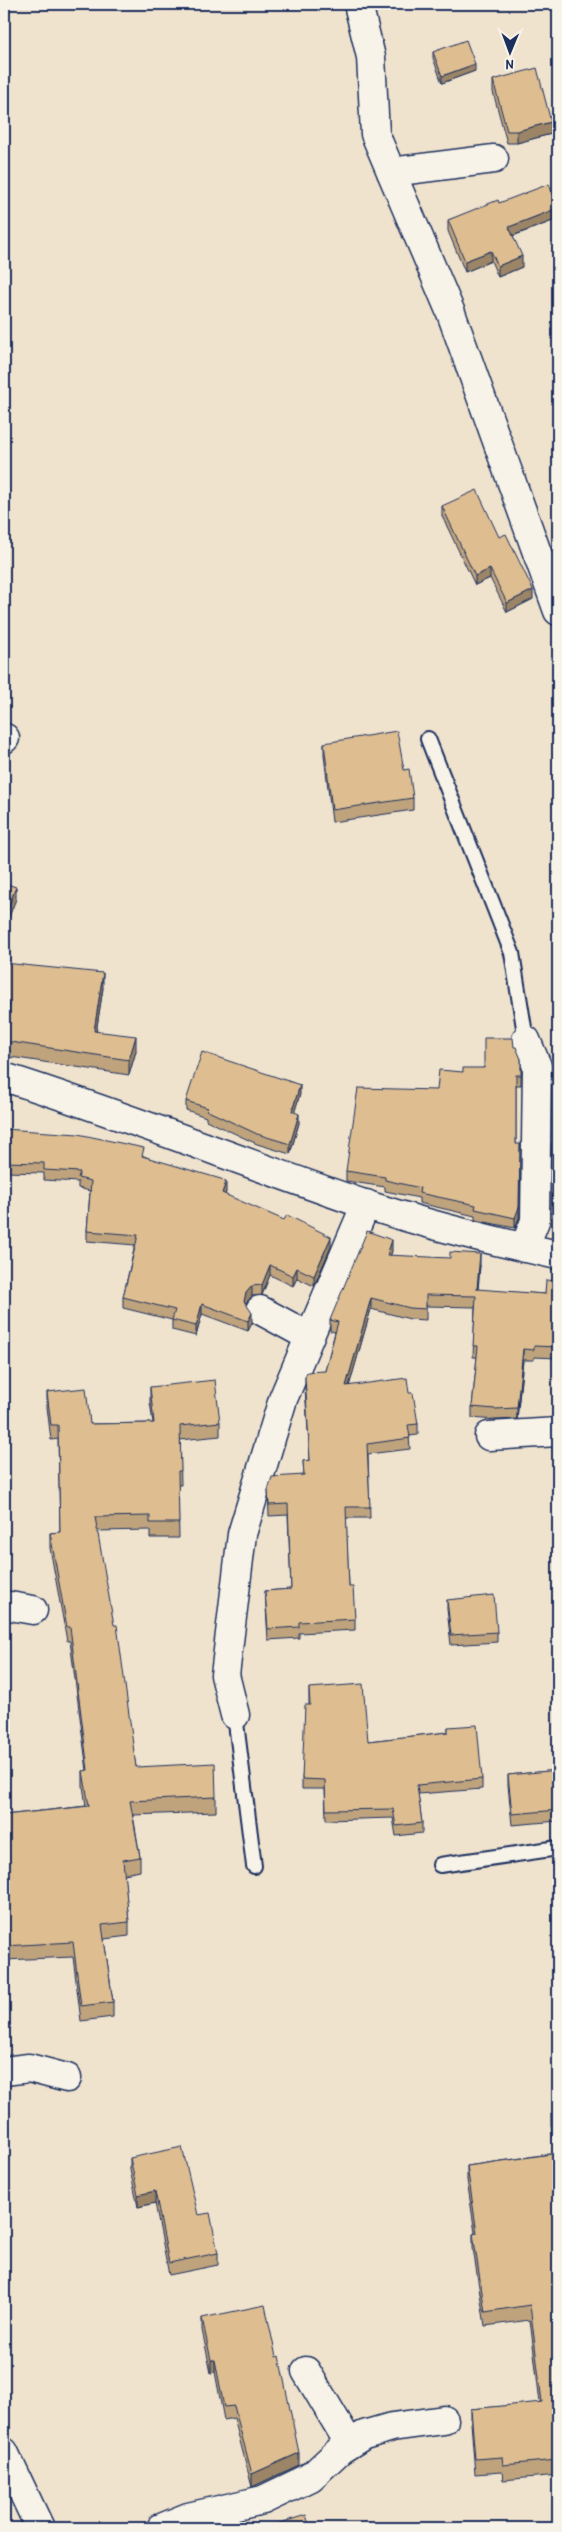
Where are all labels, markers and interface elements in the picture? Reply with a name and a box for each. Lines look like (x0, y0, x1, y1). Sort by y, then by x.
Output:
north arrow (484, 28, 534, 78)
text: N (505, 56, 514, 75)

